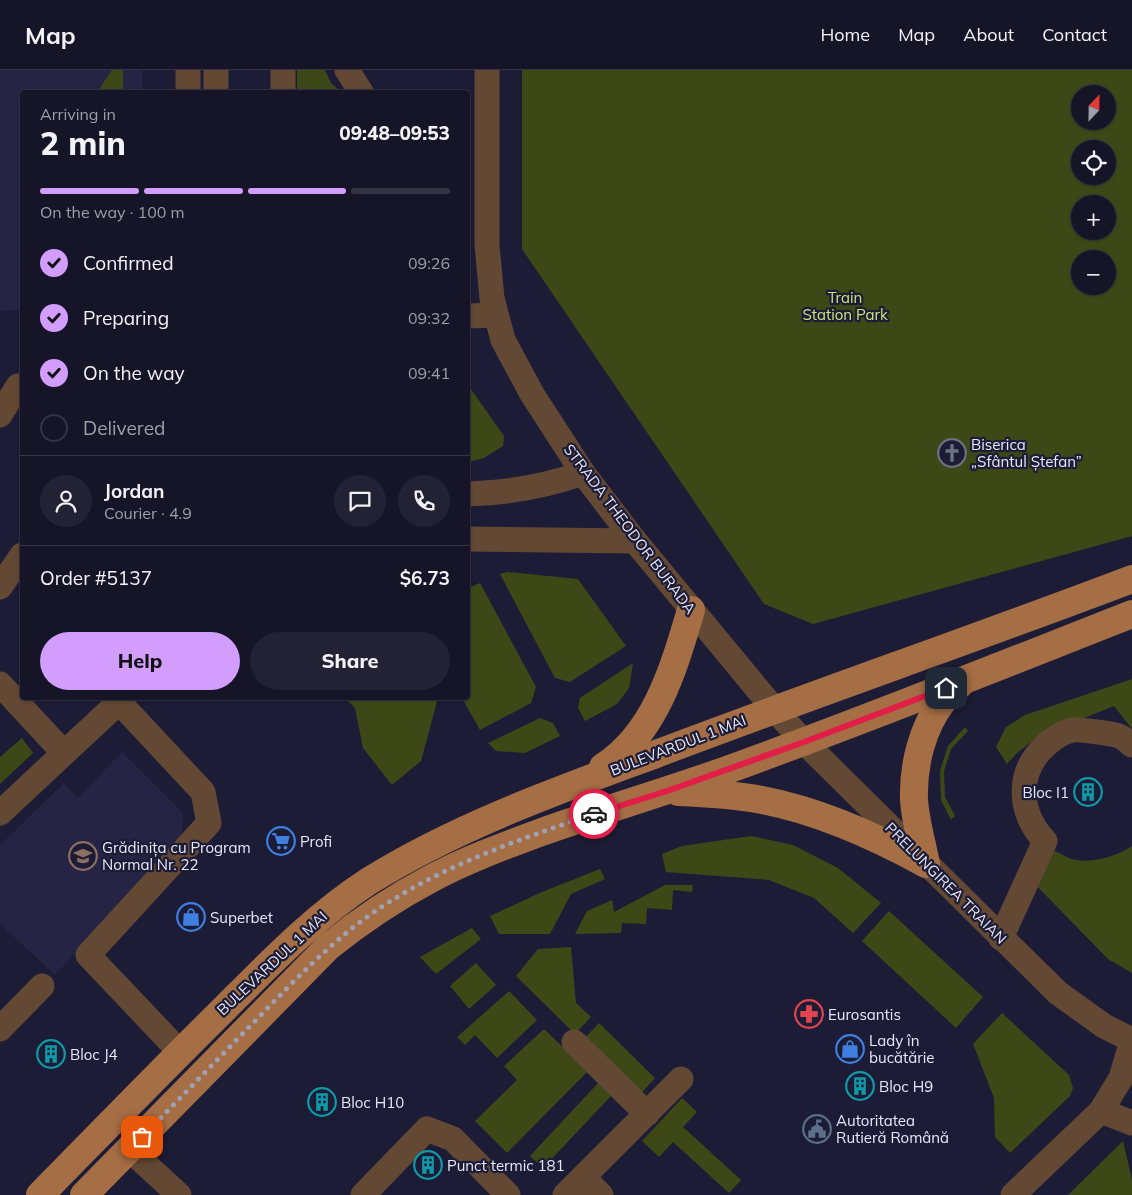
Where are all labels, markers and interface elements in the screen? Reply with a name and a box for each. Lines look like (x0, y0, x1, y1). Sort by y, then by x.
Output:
text: Map (25, 20, 76, 50)
text: Home (820, 23, 870, 46)
text: Map (898, 23, 935, 46)
text: About (963, 23, 1014, 46)
text: Contact (1042, 23, 1107, 46)
north arrow (1071, 85, 1116, 130)
map controls (1071, 85, 1116, 295)
text: Arriving in (40, 104, 116, 124)
text: 09:48–09:53 (339, 121, 450, 145)
text: 2 min (40, 123, 126, 163)
button: locate (1071, 140, 1116, 185)
button: + (1071, 195, 1116, 240)
text: On the way · 100 m (40, 202, 185, 222)
icon: check (40, 249, 68, 277)
button: − (1071, 250, 1116, 295)
text: Confirmed (83, 251, 174, 275)
text: 09:26 (408, 253, 450, 273)
park label: Train Station Park (802, 288, 888, 324)
icon: check (40, 304, 68, 332)
text: Preparing (83, 306, 169, 330)
text: 09:32 (408, 308, 450, 328)
icon: check (40, 359, 68, 387)
text: On the way (83, 361, 185, 385)
text: 09:41 (408, 363, 450, 383)
text: Delivered (83, 416, 165, 440)
place label: Biserica „Sfântul Ștefan” (971, 435, 1082, 471)
church icon: Biserica „Sfântul Ștefan” (937, 438, 967, 468)
street label: STRADA THEODOR BURADA (560, 440, 700, 618)
button: person (40, 475, 92, 527)
button: chat (334, 475, 386, 527)
button: phone (398, 475, 450, 527)
text: Jordan (104, 479, 164, 503)
text: Courier · 4.9 (104, 503, 192, 523)
text: Order #5137 (40, 566, 152, 590)
text: $6.73 (400, 566, 450, 590)
button: Help (40, 632, 240, 690)
button: Share (250, 632, 450, 690)
pin (925, 667, 967, 709)
icon: home (932, 674, 960, 702)
street label: BULEVARDUL 1 MAI (607, 710, 749, 780)
building icon: Bloc I1 (1073, 777, 1103, 807)
place label: Bloc I1 (1022, 783, 1069, 802)
courier (569, 789, 619, 839)
icon: car (580, 800, 608, 828)
street label: PRELUNGIREA TRAIAN (881, 818, 1011, 948)
supermarket icon: Profi (266, 826, 296, 856)
place label: Profi (300, 832, 332, 851)
place label: Grădinița cu Program Normal Nr. 22 (102, 838, 251, 874)
school or university icon: Grădinița cu Program Normal Nr. 22 (68, 841, 98, 871)
shop icon: Superbet (176, 902, 206, 932)
street label: BULEVARDUL 1 MAI (213, 907, 331, 1019)
place label: Superbet (210, 908, 273, 927)
pharmacy icon: Eurosantis (794, 999, 824, 1029)
place label: Eurosantis (828, 1005, 901, 1024)
place label: Lady în bucătărie (869, 1031, 935, 1067)
shop icon: Lady în bucătărie (835, 1034, 865, 1064)
building icon: Bloc J4 (36, 1039, 66, 1069)
place label: Bloc J4 (70, 1045, 118, 1064)
building icon: Bloc H9 (845, 1071, 875, 1101)
place label: Bloc H9 (879, 1077, 933, 1096)
building icon: Bloc H10 (307, 1087, 337, 1117)
place label: Bloc H10 (341, 1093, 404, 1112)
place label: Autoritatea Rutieră Română (836, 1111, 949, 1147)
public building icon: Autoritatea Rutieră Română (802, 1114, 832, 1144)
pin (121, 1116, 163, 1158)
icon: bag (128, 1123, 156, 1151)
building icon: Punct termic 181 (413, 1150, 443, 1180)
place label: Punct termic 181 (447, 1156, 565, 1175)

